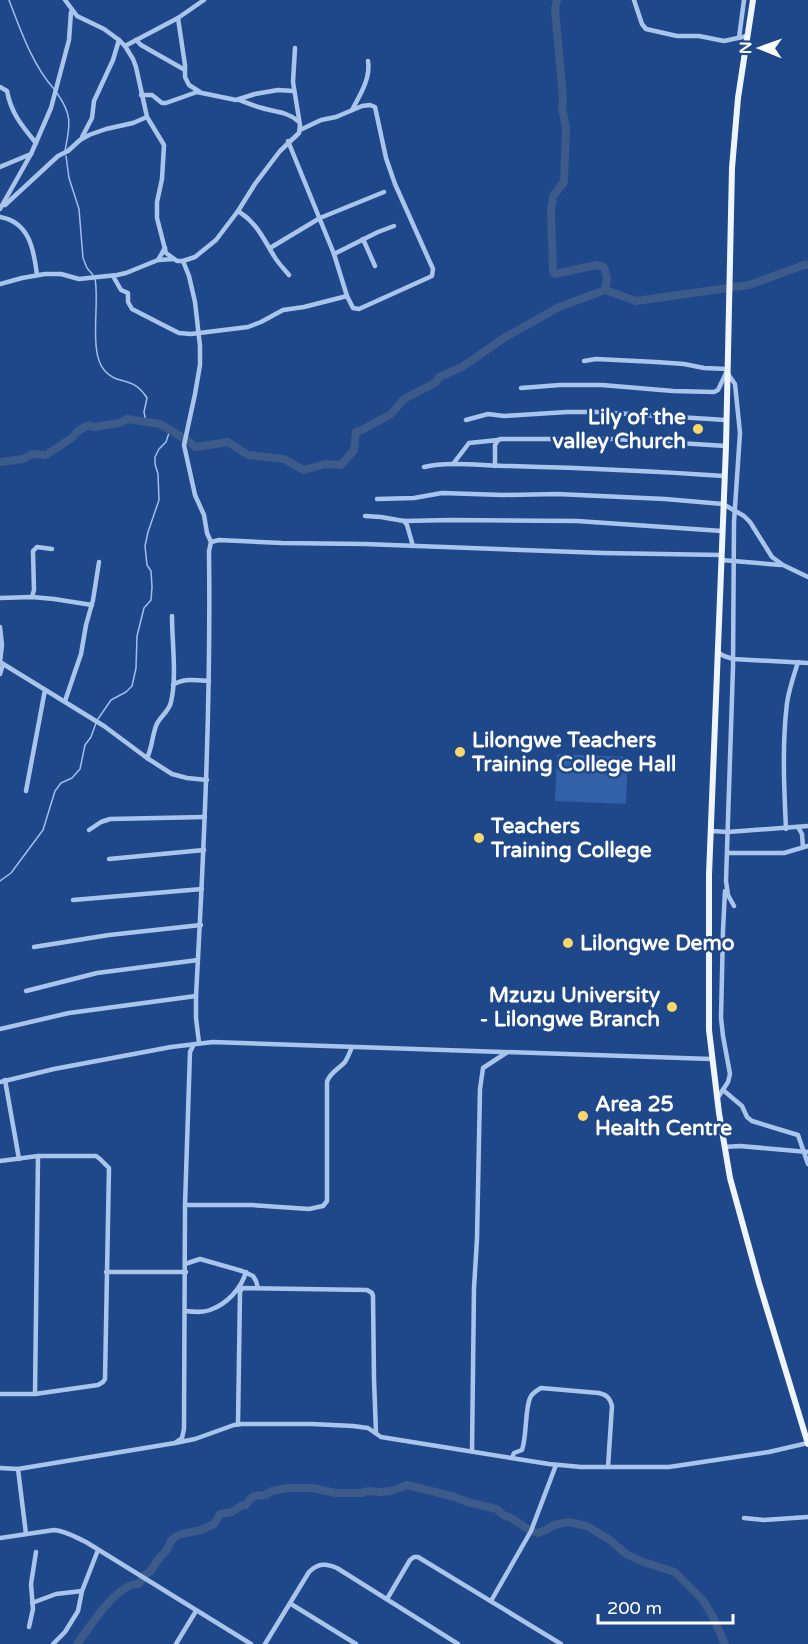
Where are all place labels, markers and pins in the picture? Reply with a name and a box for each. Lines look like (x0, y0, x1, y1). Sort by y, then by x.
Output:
place label: Lily of the valley Church (552, 405, 686, 454)
marker: Lily of the valley Church (691, 422, 705, 436)
place label: Lilongwe Teachers Training College Hall (471, 728, 676, 777)
marker: Lilongwe Teachers Training College Hall (453, 745, 467, 759)
place label: Teachers Training College (490, 814, 652, 863)
marker: Teachers Training College (472, 831, 486, 845)
place label: Lilongwe Demo (580, 931, 735, 956)
marker: Lilongwe Demo (561, 936, 575, 950)
place label: Mzuzu University - Lilongwe Branch (480, 983, 661, 1032)
marker: Mzuzu University - Lilongwe Branch (665, 1000, 679, 1014)
place label: Area 25 Health Centre (595, 1092, 732, 1141)
marker: Area 25 Health Centre (576, 1109, 590, 1123)

